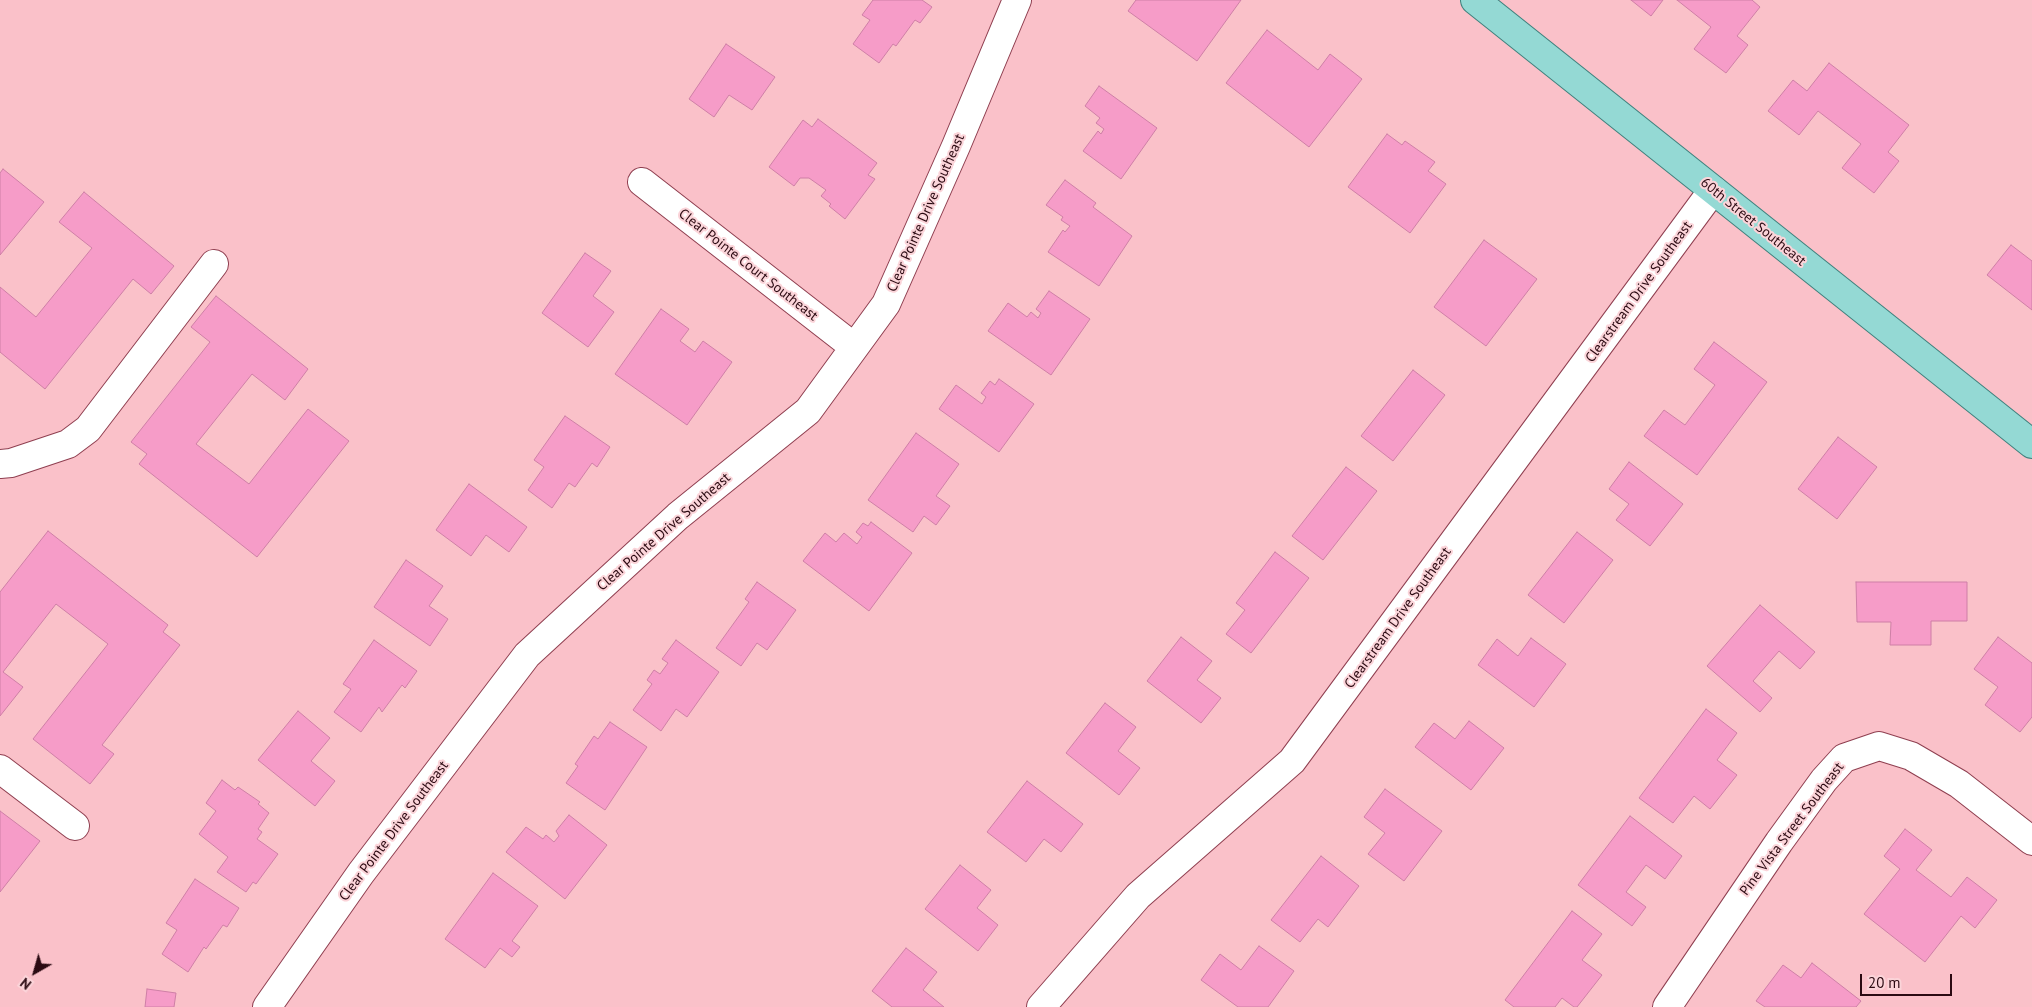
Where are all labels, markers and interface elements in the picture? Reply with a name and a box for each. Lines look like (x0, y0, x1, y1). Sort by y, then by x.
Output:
street label: Clear Pointe Drive Southeast (884, 131, 968, 295)
street label: 60th Street Southeast (1697, 174, 1809, 270)
street label: Clear Pointe Court Southeast (675, 205, 821, 325)
street label: Clearstream Drive Southeast (1582, 218, 1696, 366)
street label: Clear Pointe Drive Southeast (594, 470, 734, 594)
street label: Clearstream Drive Southeast (1341, 544, 1455, 692)
street label: Clear Pointe Drive Southeast (336, 758, 452, 904)
street label: Pine Vista Street Southeast (1736, 759, 1848, 899)
north arrow (10, 947, 60, 997)
scale bar (1862, 964, 1954, 996)
text: 20 m (1868, 973, 1901, 992)
text: N (17, 974, 35, 994)

